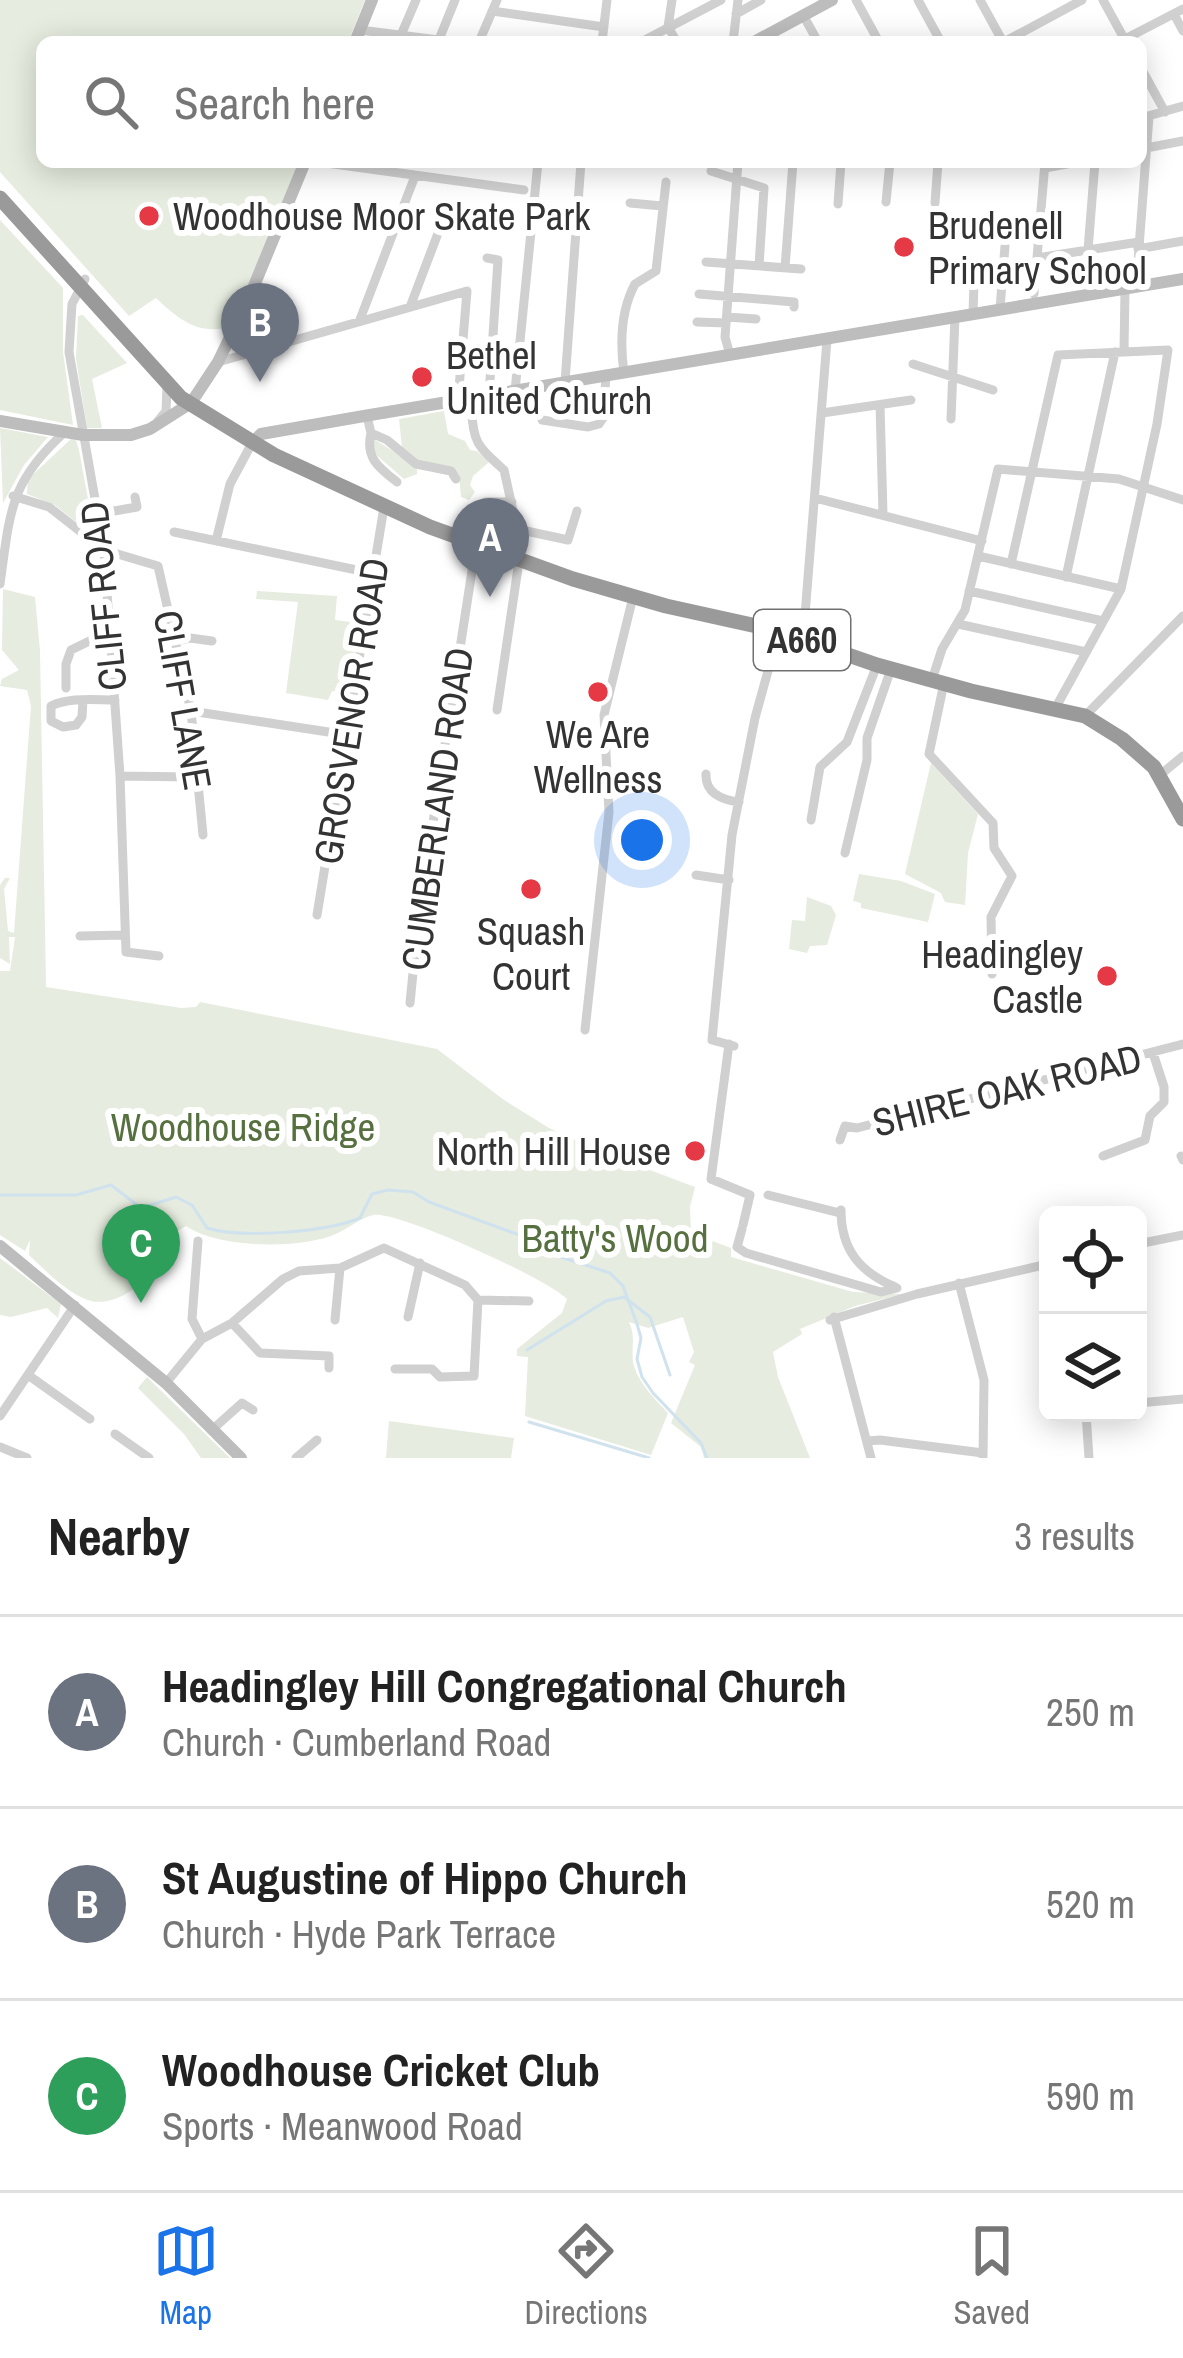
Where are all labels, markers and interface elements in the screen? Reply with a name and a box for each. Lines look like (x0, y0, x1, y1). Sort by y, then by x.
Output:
search box (36, 36, 1147, 168)
icon: search (78, 69, 144, 135)
text: Search here (174, 72, 375, 133)
place label: Woodhouse Moor Skate Park (173, 190, 591, 242)
place label: Brudenell Primary School (928, 199, 1147, 296)
marker: Woodhouse Moor Skate Park (136, 203, 162, 229)
marker: Brudenell Primary School (891, 234, 917, 260)
pin: B (221, 283, 299, 382)
place label: Bethel United Church (446, 329, 652, 426)
marker: Bethel United Church (409, 364, 435, 390)
pin: A (451, 498, 529, 597)
street label: CLIFF ROAD (67, 499, 139, 693)
street label: GROSVENOR ROAD (301, 554, 401, 868)
street label: CLIFF LANE (142, 606, 224, 794)
road number: A660 (754, 610, 850, 670)
street label: CUMBERLAND ROAD (389, 644, 485, 974)
marker: We Are Wellness (585, 679, 611, 705)
place label: We Are Wellness (533, 708, 663, 805)
your location (612, 810, 672, 870)
marker: Squash Court (518, 876, 544, 902)
place label: Squash Court (477, 905, 585, 1002)
place label: Headingley Castle (921, 928, 1083, 1025)
marker: Headingley Castle (1094, 963, 1120, 989)
street label: SHIRE OAK ROAD (867, 1031, 1147, 1149)
park label: Woodhouse Ridge (111, 1101, 375, 1153)
place label: North Hill House (436, 1125, 671, 1177)
marker: North Hill House (682, 1138, 708, 1164)
pin: C (102, 1204, 180, 1303)
map controls (1039, 1206, 1147, 1422)
button: locate (1039, 1206, 1147, 1314)
park label: Batty's Wood (522, 1212, 708, 1264)
button: layers (1039, 1314, 1147, 1422)
text: Nearby (48, 1502, 190, 1571)
text: 3 results (1014, 1510, 1135, 1562)
text: Headingley Hill Congregational Church (162, 1655, 847, 1716)
text: A (75, 1686, 99, 1738)
text: 250 m (1046, 1686, 1135, 1738)
text: Church · Cumberland Road (162, 1716, 551, 1768)
text: St Augustine of Hippo Church (162, 1847, 688, 1908)
text: B (75, 1878, 99, 1930)
text: 520 m (1046, 1878, 1135, 1930)
text: Church · Hyde Park Terrace (162, 1908, 556, 1960)
text: Woodhouse Cricket Club (162, 2039, 600, 2100)
text: C (75, 2070, 99, 2122)
text: 590 m (1046, 2070, 1135, 2122)
text: Sports · Meanwood Road (162, 2100, 523, 2152)
tab: Map (153, 2218, 219, 2334)
tab: Directions (524, 2218, 648, 2334)
tab: Saved (953, 2218, 1030, 2334)

